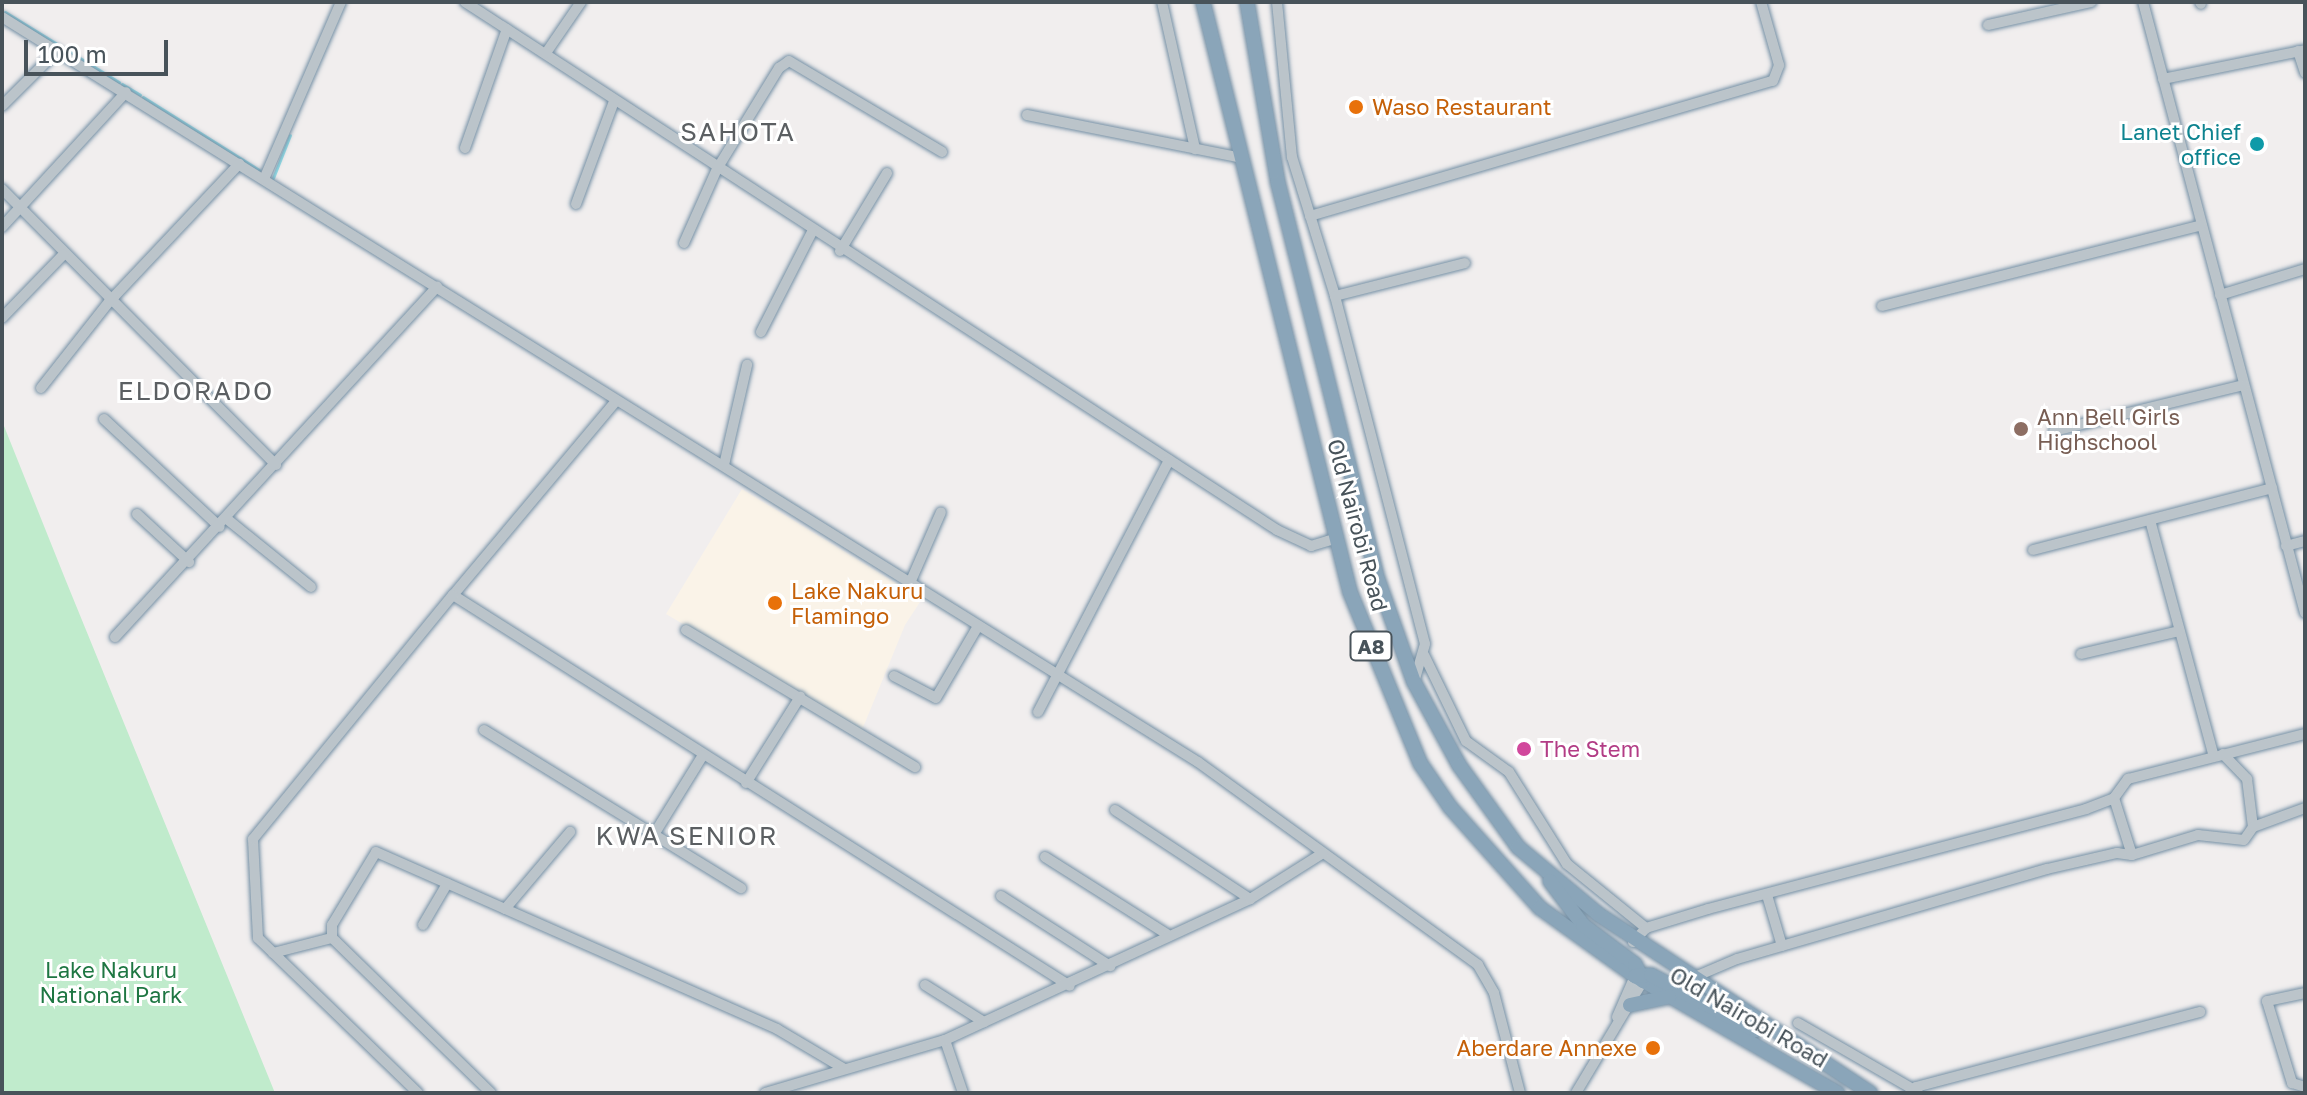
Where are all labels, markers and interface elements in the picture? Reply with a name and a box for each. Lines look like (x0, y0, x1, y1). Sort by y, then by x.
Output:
scale bar (28, 24, 172, 74)
text: 100 m (38, 39, 107, 68)
place label: Waso Restaurant (1372, 94, 1552, 120)
marker: Waso Restaurant (1347, 98, 1365, 116)
district label: SAHOTA (680, 116, 796, 148)
place label: Lanet Chief office (2120, 118, 2241, 170)
marker: Lanet Chief office (2248, 135, 2266, 153)
district label: ELDORADO (118, 375, 274, 407)
place label: Ann Bell Girls Highschool (2037, 403, 2180, 454)
marker: Ann Bell Girls Highschool (2012, 420, 2030, 438)
street label: Old Nairobi Road (1322, 436, 1394, 614)
place label: Lake Nakuru Flamingo (791, 577, 923, 628)
marker: Lake Nakuru Flamingo (766, 594, 784, 612)
road number: A8 (1349, 630, 1393, 662)
place label: The Stem (1540, 736, 1640, 762)
marker: The Stem (1515, 740, 1533, 758)
district label: KWA SENIOR (596, 820, 778, 852)
park label: Lake Nakuru National Park (40, 956, 182, 1008)
street label: Old Nairobi Road (1666, 961, 1832, 1073)
place label: Aberdare Annexe (1456, 1035, 1637, 1061)
marker: Aberdare Annexe (1644, 1039, 1662, 1057)

